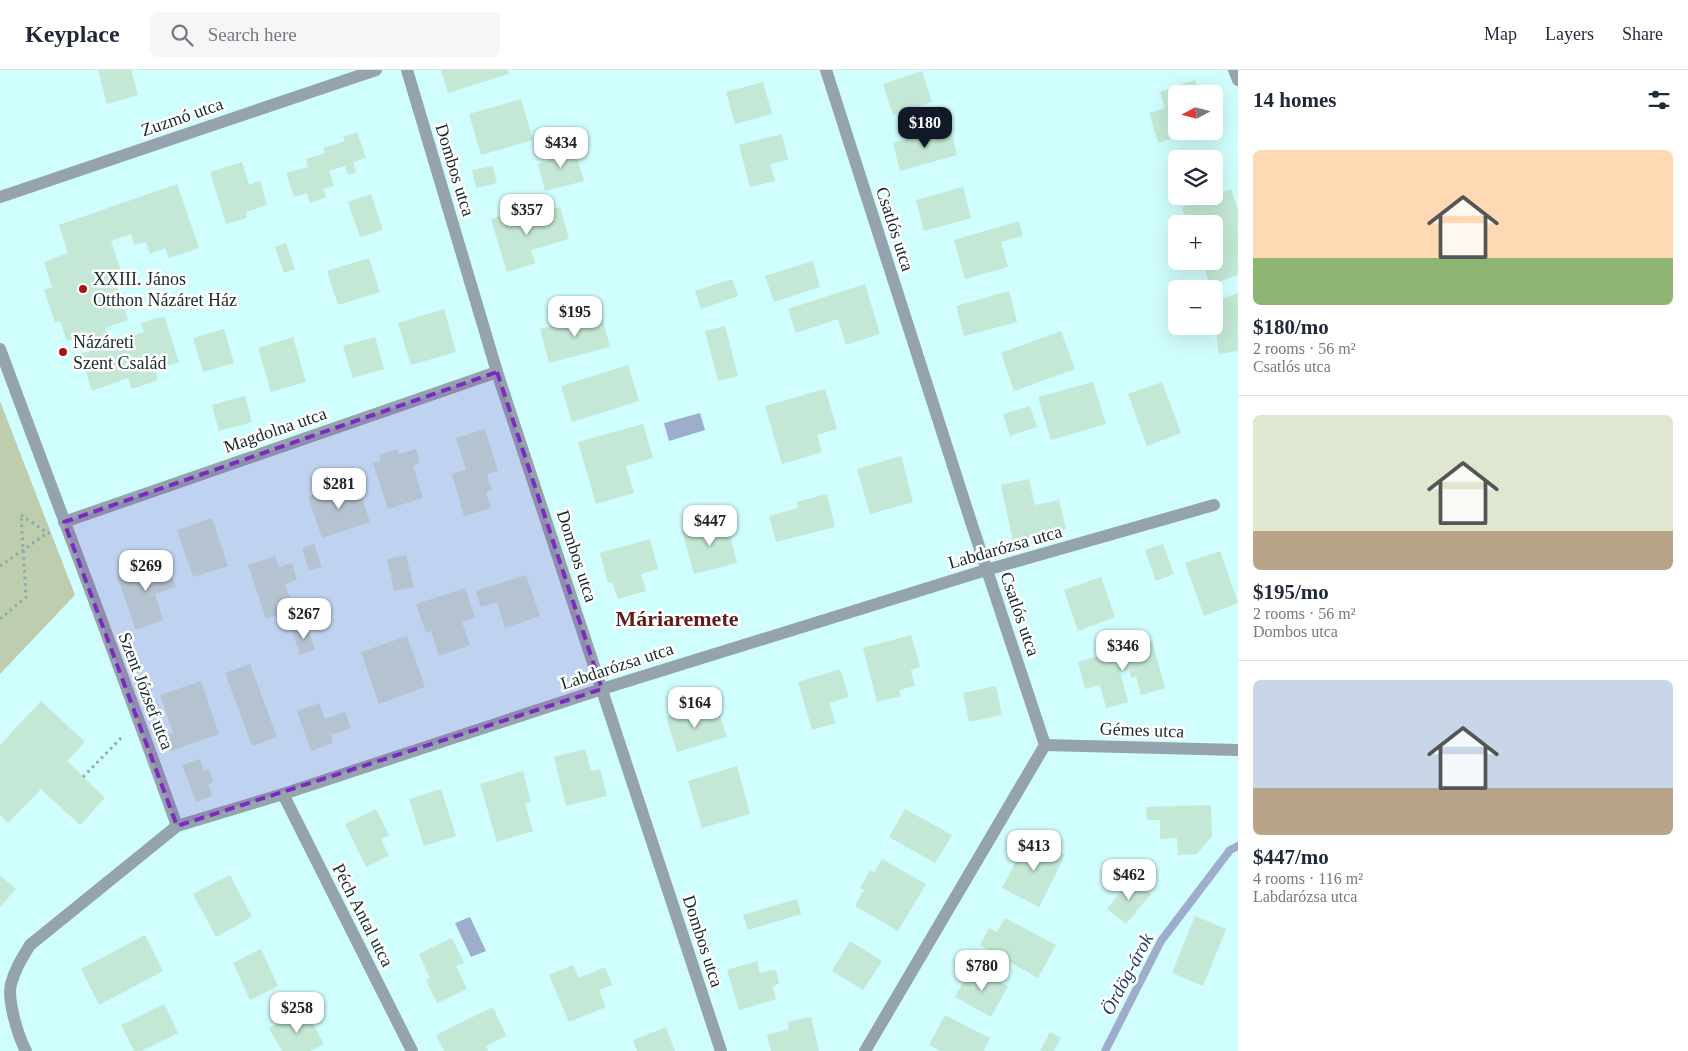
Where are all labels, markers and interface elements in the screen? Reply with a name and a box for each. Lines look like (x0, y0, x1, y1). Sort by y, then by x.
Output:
search box (150, 12, 500, 57)
text: Keyplace (25, 21, 120, 47)
icon: search (168, 21, 196, 49)
text: Search here (208, 24, 297, 45)
text: Map (1484, 24, 1517, 44)
text: Layers (1545, 24, 1594, 44)
text: Share (1622, 24, 1663, 44)
north arrow (1168, 85, 1222, 140)
map controls (1168, 85, 1223, 335)
icon: filters (1645, 86, 1673, 114)
text: 14 homes (1253, 88, 1336, 112)
street label: Zuzmó utca (138, 94, 226, 140)
pin: $180 (895, 106, 955, 149)
text: $180 (909, 114, 941, 131)
street label: Dombos utca (431, 121, 479, 219)
pin: $434 (531, 126, 591, 169)
text: $434 (545, 134, 577, 151)
button: layers (1168, 150, 1223, 205)
icon: home (1418, 182, 1508, 272)
street label: Csatlós utca (872, 184, 918, 274)
pin: $357 (497, 194, 557, 236)
text: $357 (511, 201, 543, 218)
button: + (1168, 215, 1223, 270)
place label: XXIII. János Otthon Názáret Ház (93, 269, 237, 310)
button: − (1168, 280, 1223, 335)
marker: XXIII. János Otthon Názáret Ház (77, 283, 89, 295)
pin: $195 (545, 296, 605, 338)
text: $195 (559, 303, 591, 320)
text: $180/mo (1253, 315, 1329, 339)
place label: Názáreti Szent Család (73, 332, 166, 373)
text: 2 rooms · 56 m² (1253, 340, 1356, 357)
marker: Názáreti Szent Család (57, 346, 69, 358)
text: Csatlós utca (1253, 358, 1331, 375)
street label: Magdolna utca (221, 403, 329, 457)
icon: home (1418, 448, 1508, 538)
pin: $281 (309, 468, 369, 510)
text: $281 (323, 475, 355, 492)
pin: $447 (680, 504, 740, 547)
street label: Dombos utca (553, 508, 601, 605)
text: $447 (694, 512, 726, 529)
street label: Labdarózsa utca (946, 521, 1064, 573)
pin: $269 (116, 550, 176, 592)
text: $269 (130, 557, 162, 574)
street label: Csatlós utca (996, 569, 1044, 659)
text: $195/mo (1253, 580, 1329, 604)
pin: $267 (274, 598, 334, 640)
text: $267 (288, 605, 320, 622)
text: 2 rooms · 56 m² (1253, 605, 1356, 622)
district label: Máriaremete (616, 606, 739, 631)
text: Dombos utca (1253, 623, 1338, 640)
street label: Szent József utca (114, 630, 178, 752)
pin: $346 (1093, 630, 1153, 672)
text: $346 (1107, 637, 1139, 654)
street label: Labdarózsa utca (558, 638, 676, 694)
pin: $164 (665, 686, 725, 729)
text: $164 (679, 694, 711, 711)
icon: home (1418, 713, 1508, 803)
street label: Gémes utca (1099, 719, 1185, 741)
pin: $413 (1004, 830, 1064, 872)
text: $413 (1018, 837, 1050, 854)
text: $447/mo (1253, 845, 1329, 869)
pin: $462 (1099, 858, 1159, 901)
street label: Péch Antal utca (328, 860, 398, 970)
text: $462 (1113, 866, 1145, 883)
text: 4 rooms · 116 m² (1253, 870, 1363, 887)
text: Labdarózsa utca (1253, 888, 1357, 905)
street label: Dombos utca (679, 893, 727, 990)
water label: Ördög-árok (1097, 929, 1158, 1018)
pin: $780 (952, 950, 1012, 992)
text: $780 (966, 957, 998, 974)
pin: $258 (267, 992, 327, 1034)
text: $258 (281, 999, 313, 1016)

